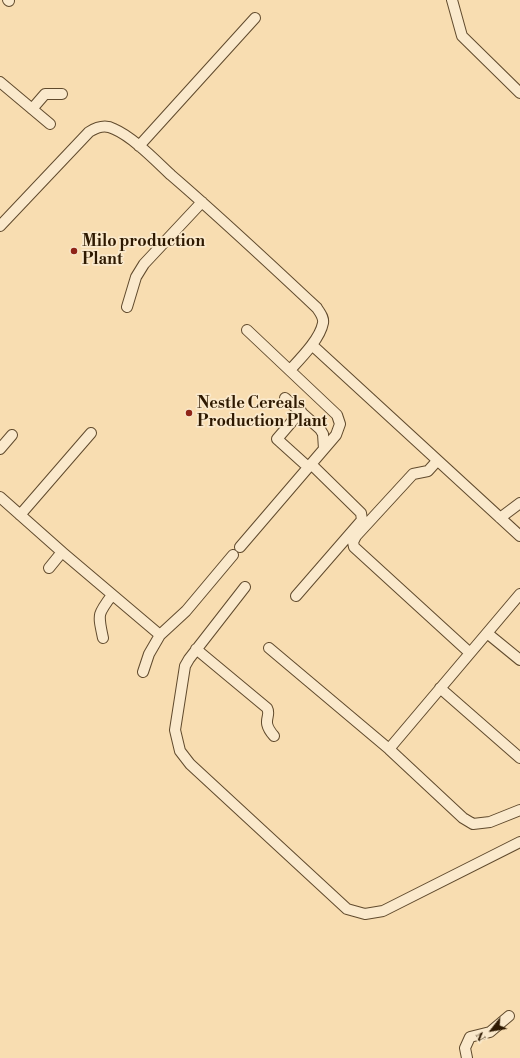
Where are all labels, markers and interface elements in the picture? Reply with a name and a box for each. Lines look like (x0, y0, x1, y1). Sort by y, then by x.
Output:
place label: Milo production Plant (82, 232, 205, 270)
marker: Milo production Plant (69, 246, 79, 256)
place label: Nestle Cereals Production Plant (197, 394, 327, 432)
marker: Nestle Cereals Production Plant (184, 408, 194, 418)
north arrow (472, 1010, 512, 1050)
text: N (473, 1029, 490, 1044)

